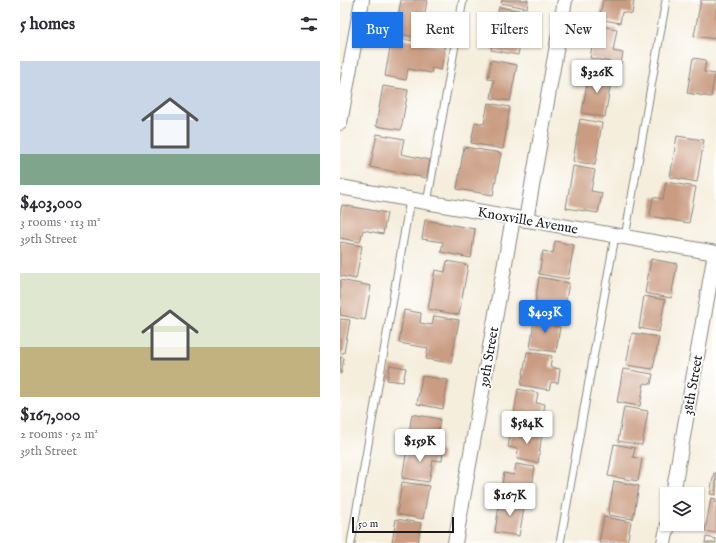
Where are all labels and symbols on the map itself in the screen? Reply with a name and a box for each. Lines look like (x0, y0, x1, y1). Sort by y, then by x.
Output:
pin: $326K (569, 60, 625, 94)
street label: Knoxville Avenue (476, 203, 580, 239)
pin: $403K (517, 300, 573, 334)
street label: 39th Street (475, 325, 503, 389)
street label: 38th Street (679, 353, 707, 417)
pin: $584K (499, 411, 555, 445)
pin: $159K (392, 429, 448, 463)
pin: $167K (482, 483, 538, 517)
scale bar (352, 515, 454, 534)

